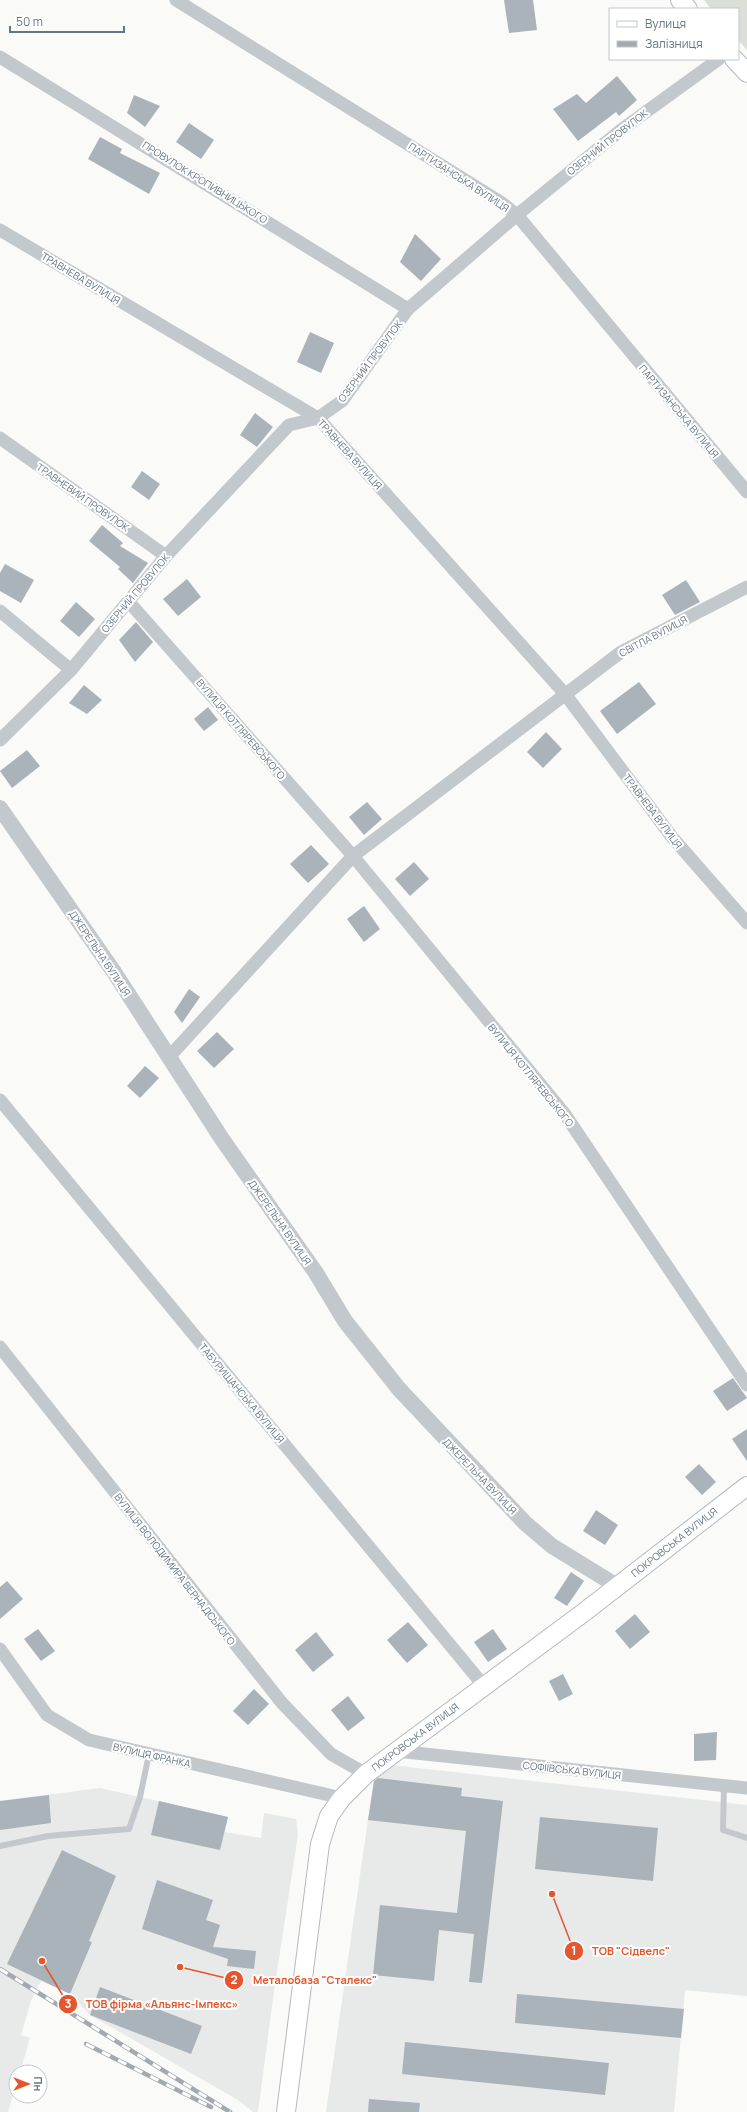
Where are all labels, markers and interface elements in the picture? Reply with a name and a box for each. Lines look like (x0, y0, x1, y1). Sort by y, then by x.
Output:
scale bar (10, 8, 124, 34)
legend (609, 8, 739, 60)
text: 50 m (16, 13, 43, 30)
text: Вулиця (645, 15, 686, 32)
text: Залізниця (645, 35, 703, 52)
street label: ОЗЕРНИЙ ПРОВУЛОК (564, 106, 650, 178)
street label: ПРОВУЛОК КРОПИВНИЦЬКОГО (140, 138, 270, 226)
street label: ПАРТИЗАНСЬКА ВУЛИЦЯ (406, 139, 512, 215)
street label: ТРАВНЕВА ВУЛИЦЯ (39, 249, 123, 307)
street label: ОЗЕРНИЙ ПРОВУЛОК (335, 317, 405, 405)
street label: ПАРТИЗАНСЬКА ВУЛИЦЯ (636, 362, 722, 460)
street label: ТРАВНЕВА ВУЛИЦЯ (315, 416, 385, 492)
street label: ТРАВНЕВИЙ ПРОВУЛОК (34, 460, 132, 534)
street label: ОЗЕРНИЙ ПРОВУЛОК (98, 550, 172, 635)
street label: СВІТЛА ВУЛИЦЯ (616, 612, 690, 660)
street label: ВУЛИЦЯ КОТЛЯРЕВСЬКОГО (193, 676, 289, 782)
street label: ТРАВНЕВА ВУЛИЦЯ (620, 771, 686, 851)
street label: ДЖЕРЕЛЬНА ВУЛИЦЯ (66, 907, 134, 999)
street label: ВУЛИЦЯ КОТЛЯРЕВСЬКОГО (485, 1020, 577, 1130)
street label: ДЖЕРЕЛЬНА ВУЛИЦЯ (245, 1177, 315, 1267)
street label: ТАБУРИЩАНСЬКА ВУЛИЦЯ (196, 1340, 288, 1446)
street label: ДЖЕРЕЛЬНА ВУЛИЦЯ (440, 1435, 520, 1517)
street label: ВУЛИЦЯ ВОЛОДИМИРА ВЕРНАДСЬКОГО (111, 1490, 239, 1648)
street label: ПОКРОВСЬКА ВУЛИЦЯ (628, 1504, 720, 1580)
street label: ПОКРОВСЬКА ВУЛИЦЯ (369, 1700, 461, 1774)
street label: ВУЛИЦЯ ФРАНКА (112, 1739, 193, 1771)
street label: СОФІЇВСЬКА ВУЛИЦЯ (522, 1758, 622, 1782)
callout: ТОВ "Сідвелс" (564, 1940, 678, 1963)
text: 1 (571, 1942, 577, 1959)
text: ТОВ "Сідвелс" (592, 1943, 670, 1958)
callout: Металобаза "Сталекс" (224, 1968, 385, 1991)
text: 2 (230, 1971, 238, 1988)
text: Металобаза "Сталекс" (253, 1972, 377, 1987)
callout: ТОВ фірма «Альянс-Імпекс» (58, 1992, 246, 2015)
text: 3 (65, 1995, 72, 2012)
text: ТОВ фірма «Альянс-Імпекс» (86, 1996, 238, 2011)
north arrow (8, 2064, 48, 2104)
text: Пн (31, 2077, 46, 2092)

